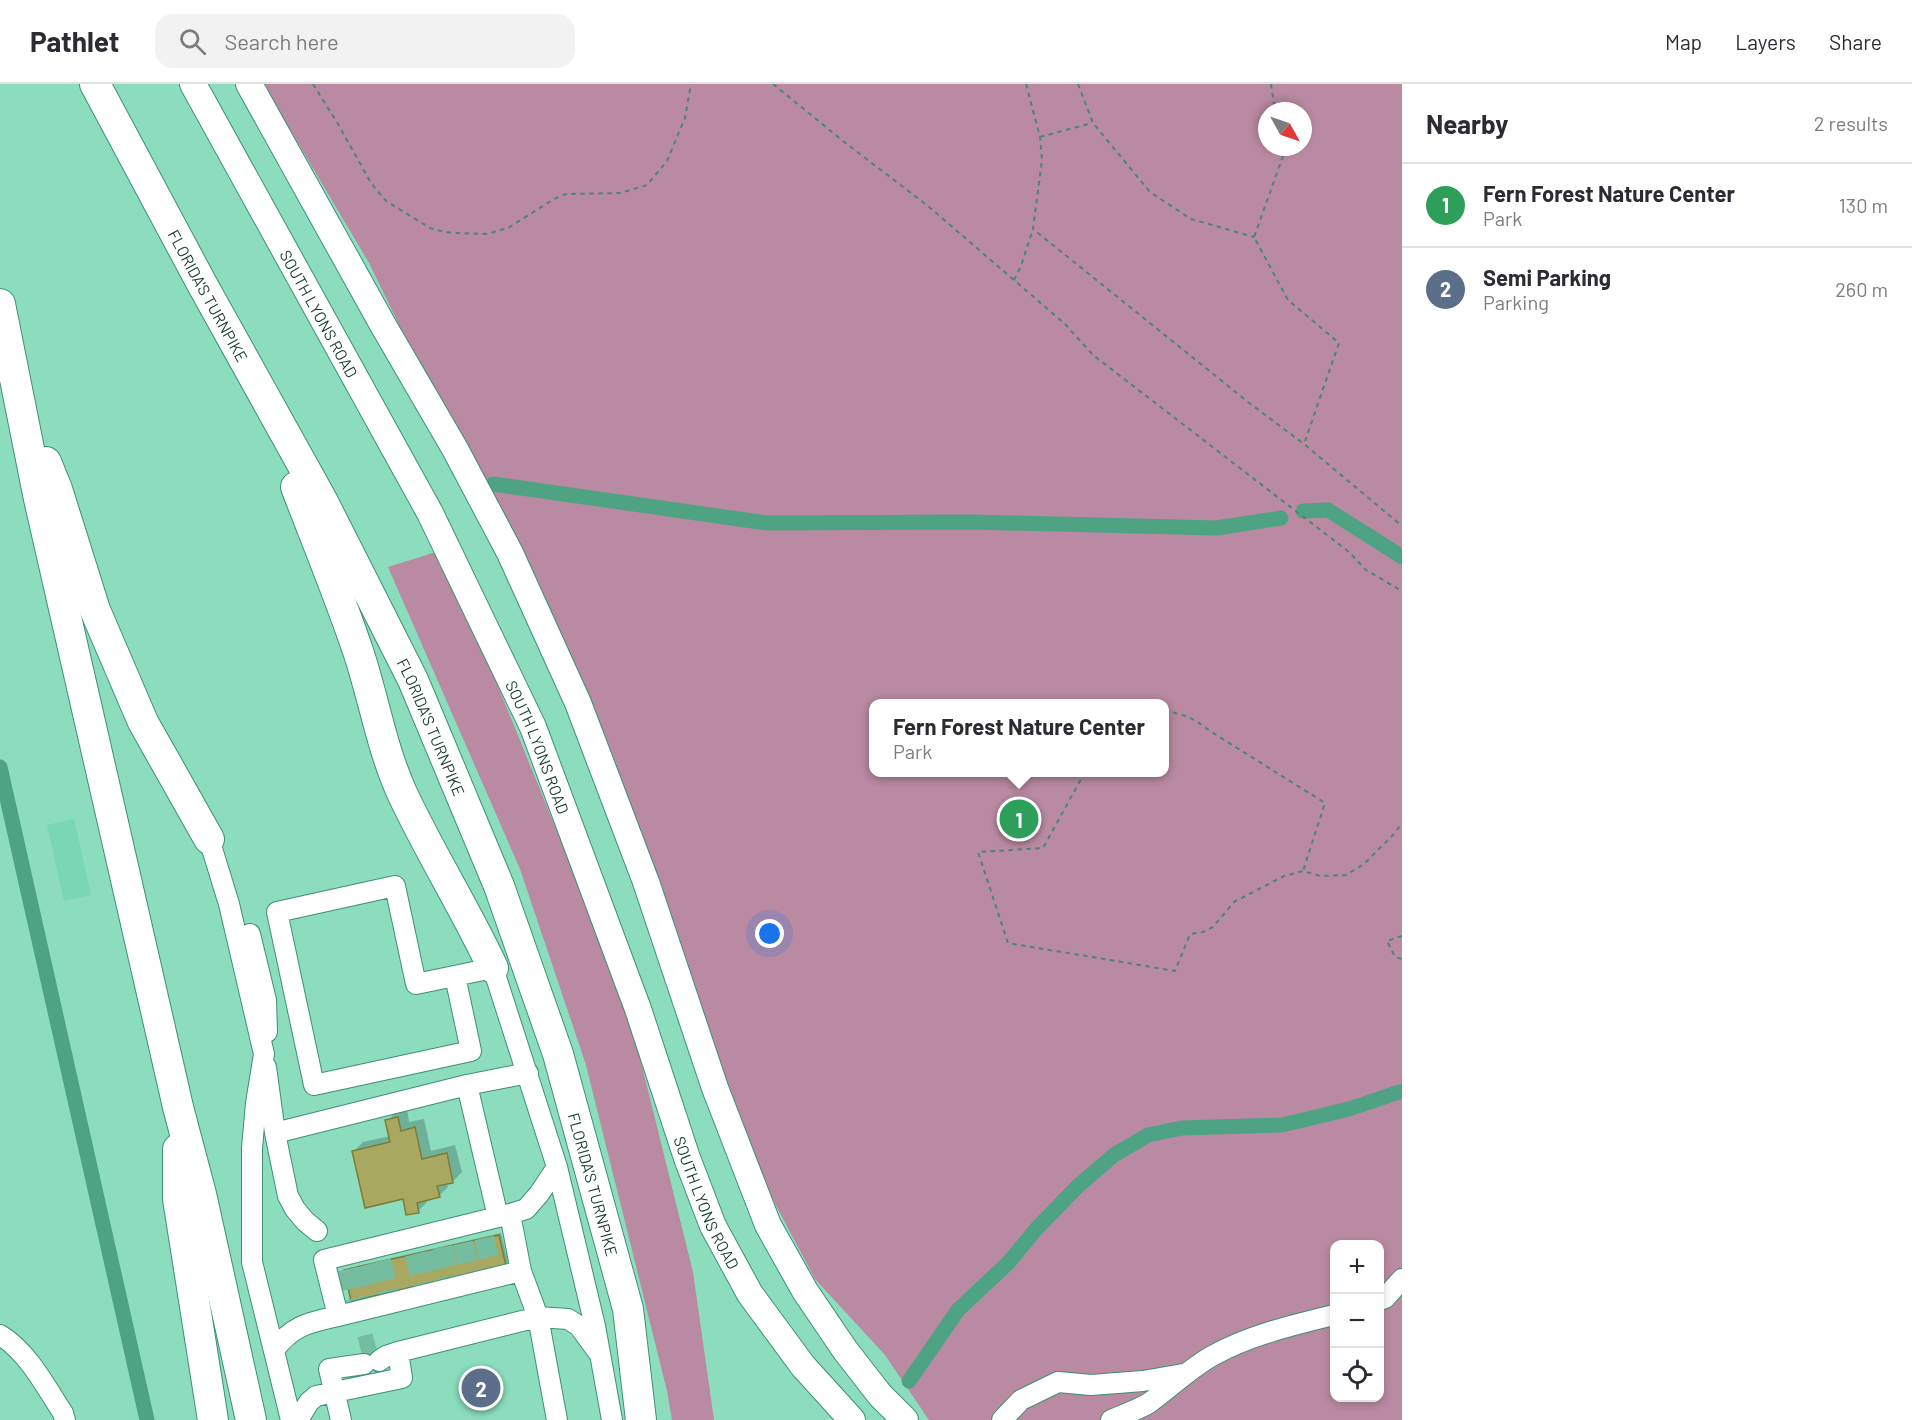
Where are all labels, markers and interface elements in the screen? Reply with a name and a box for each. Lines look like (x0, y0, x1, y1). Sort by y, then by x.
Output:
search box (155, 14, 575, 68)
text: Pathlet (30, 24, 119, 58)
icon: search (176, 25, 209, 58)
text: Search here (224, 28, 339, 54)
text: Map (1665, 29, 1702, 54)
text: Layers (1735, 29, 1796, 54)
text: Share (1829, 29, 1882, 54)
north arrow (1258, 102, 1312, 156)
text: Nearby (1426, 108, 1508, 139)
text: 2 results (1814, 111, 1888, 135)
text: Fern Forest Nature Center (1483, 180, 1735, 206)
text: 1 (1442, 193, 1449, 217)
text: 130 m (1839, 193, 1888, 217)
text: Park (1483, 206, 1522, 230)
street label: FLORIDA'S TURNPIKE (165, 226, 253, 365)
street label: SOUTH LYONS ROAD (277, 246, 362, 380)
text: Semi Parking (1483, 264, 1611, 290)
text: 2 (1440, 277, 1451, 301)
text: 260 m (1835, 277, 1888, 301)
text: Parking (1483, 290, 1549, 314)
street label: FLORIDA'S TURNPIKE (394, 655, 470, 798)
street label: SOUTH LYONS ROAD (502, 677, 574, 816)
popup (869, 699, 1169, 777)
text: Fern Forest Nature Center (893, 713, 1145, 739)
text: Park (893, 739, 932, 763)
pin: 1 (1000, 796, 1038, 842)
your location (755, 919, 784, 948)
street label: FLORIDA'S TURNPIKE (565, 1110, 622, 1258)
street label: SOUTH LYONS ROAD (671, 1134, 744, 1272)
map controls (1330, 1240, 1384, 1402)
button: + (1330, 1240, 1384, 1294)
button: − (1330, 1294, 1384, 1348)
button: locate (1330, 1348, 1384, 1402)
pin: 2 (462, 1366, 500, 1410)

